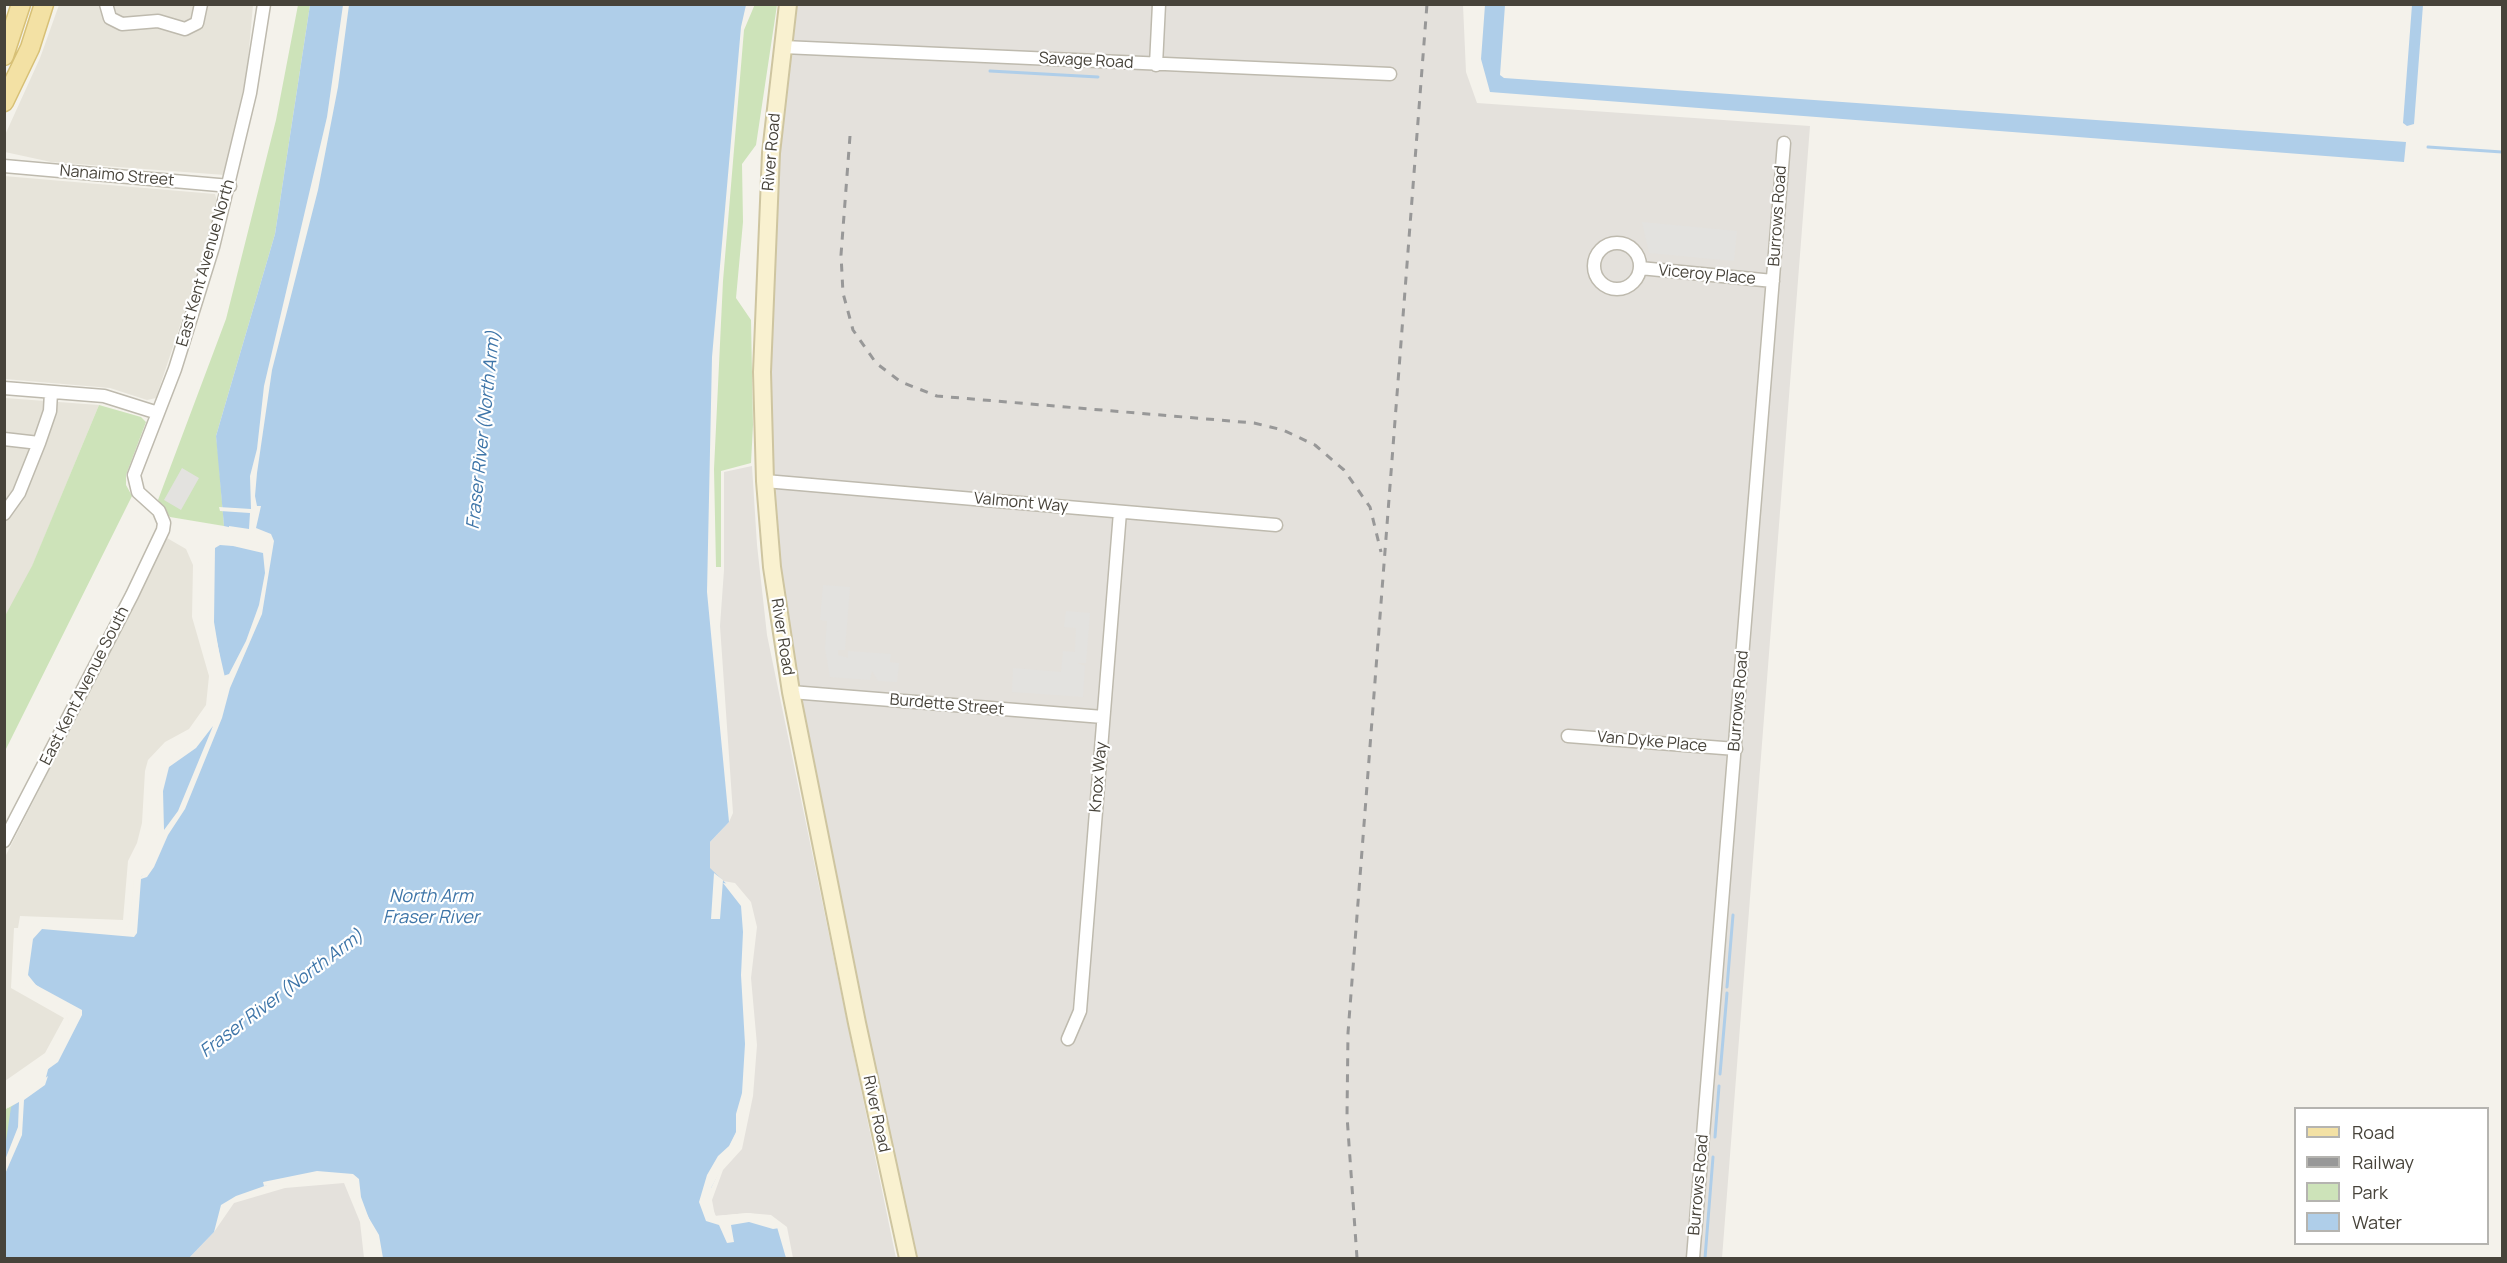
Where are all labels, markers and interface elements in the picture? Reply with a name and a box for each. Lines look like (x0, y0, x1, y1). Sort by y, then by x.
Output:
street label: Savage Road (1038, 49, 1134, 73)
street label: River Road (759, 112, 785, 192)
street label: Nanaimo Street (59, 161, 175, 191)
street label: Burrows Road (1765, 165, 1791, 267)
street label: East Kent Avenue North (173, 177, 239, 349)
street label: Viceroy Place (1658, 261, 1756, 289)
water label: Fraser River (North Arm) (463, 330, 505, 530)
street label: Valmont Way (973, 489, 1069, 517)
street label: River Road (766, 597, 798, 677)
street label: East Kent Avenue South (37, 603, 133, 769)
street label: Burrows Road (1725, 650, 1753, 752)
street label: Burdette Street (889, 690, 1005, 720)
street label: Van Dyke Place (1596, 728, 1708, 756)
street label: Knox Way (1086, 741, 1112, 813)
water label: North Arm Fraser River (383, 886, 479, 928)
water label: Fraser River (North Arm) (196, 925, 368, 1063)
street label: River Road (859, 1074, 893, 1154)
legend (2294, 1107, 2489, 1245)
text: Road (2352, 1120, 2395, 1144)
street label: Burrows Road (1685, 1134, 1713, 1236)
text: Railway (2352, 1150, 2414, 1174)
text: Park (2352, 1180, 2388, 1204)
text: Water (2352, 1210, 2402, 1234)

